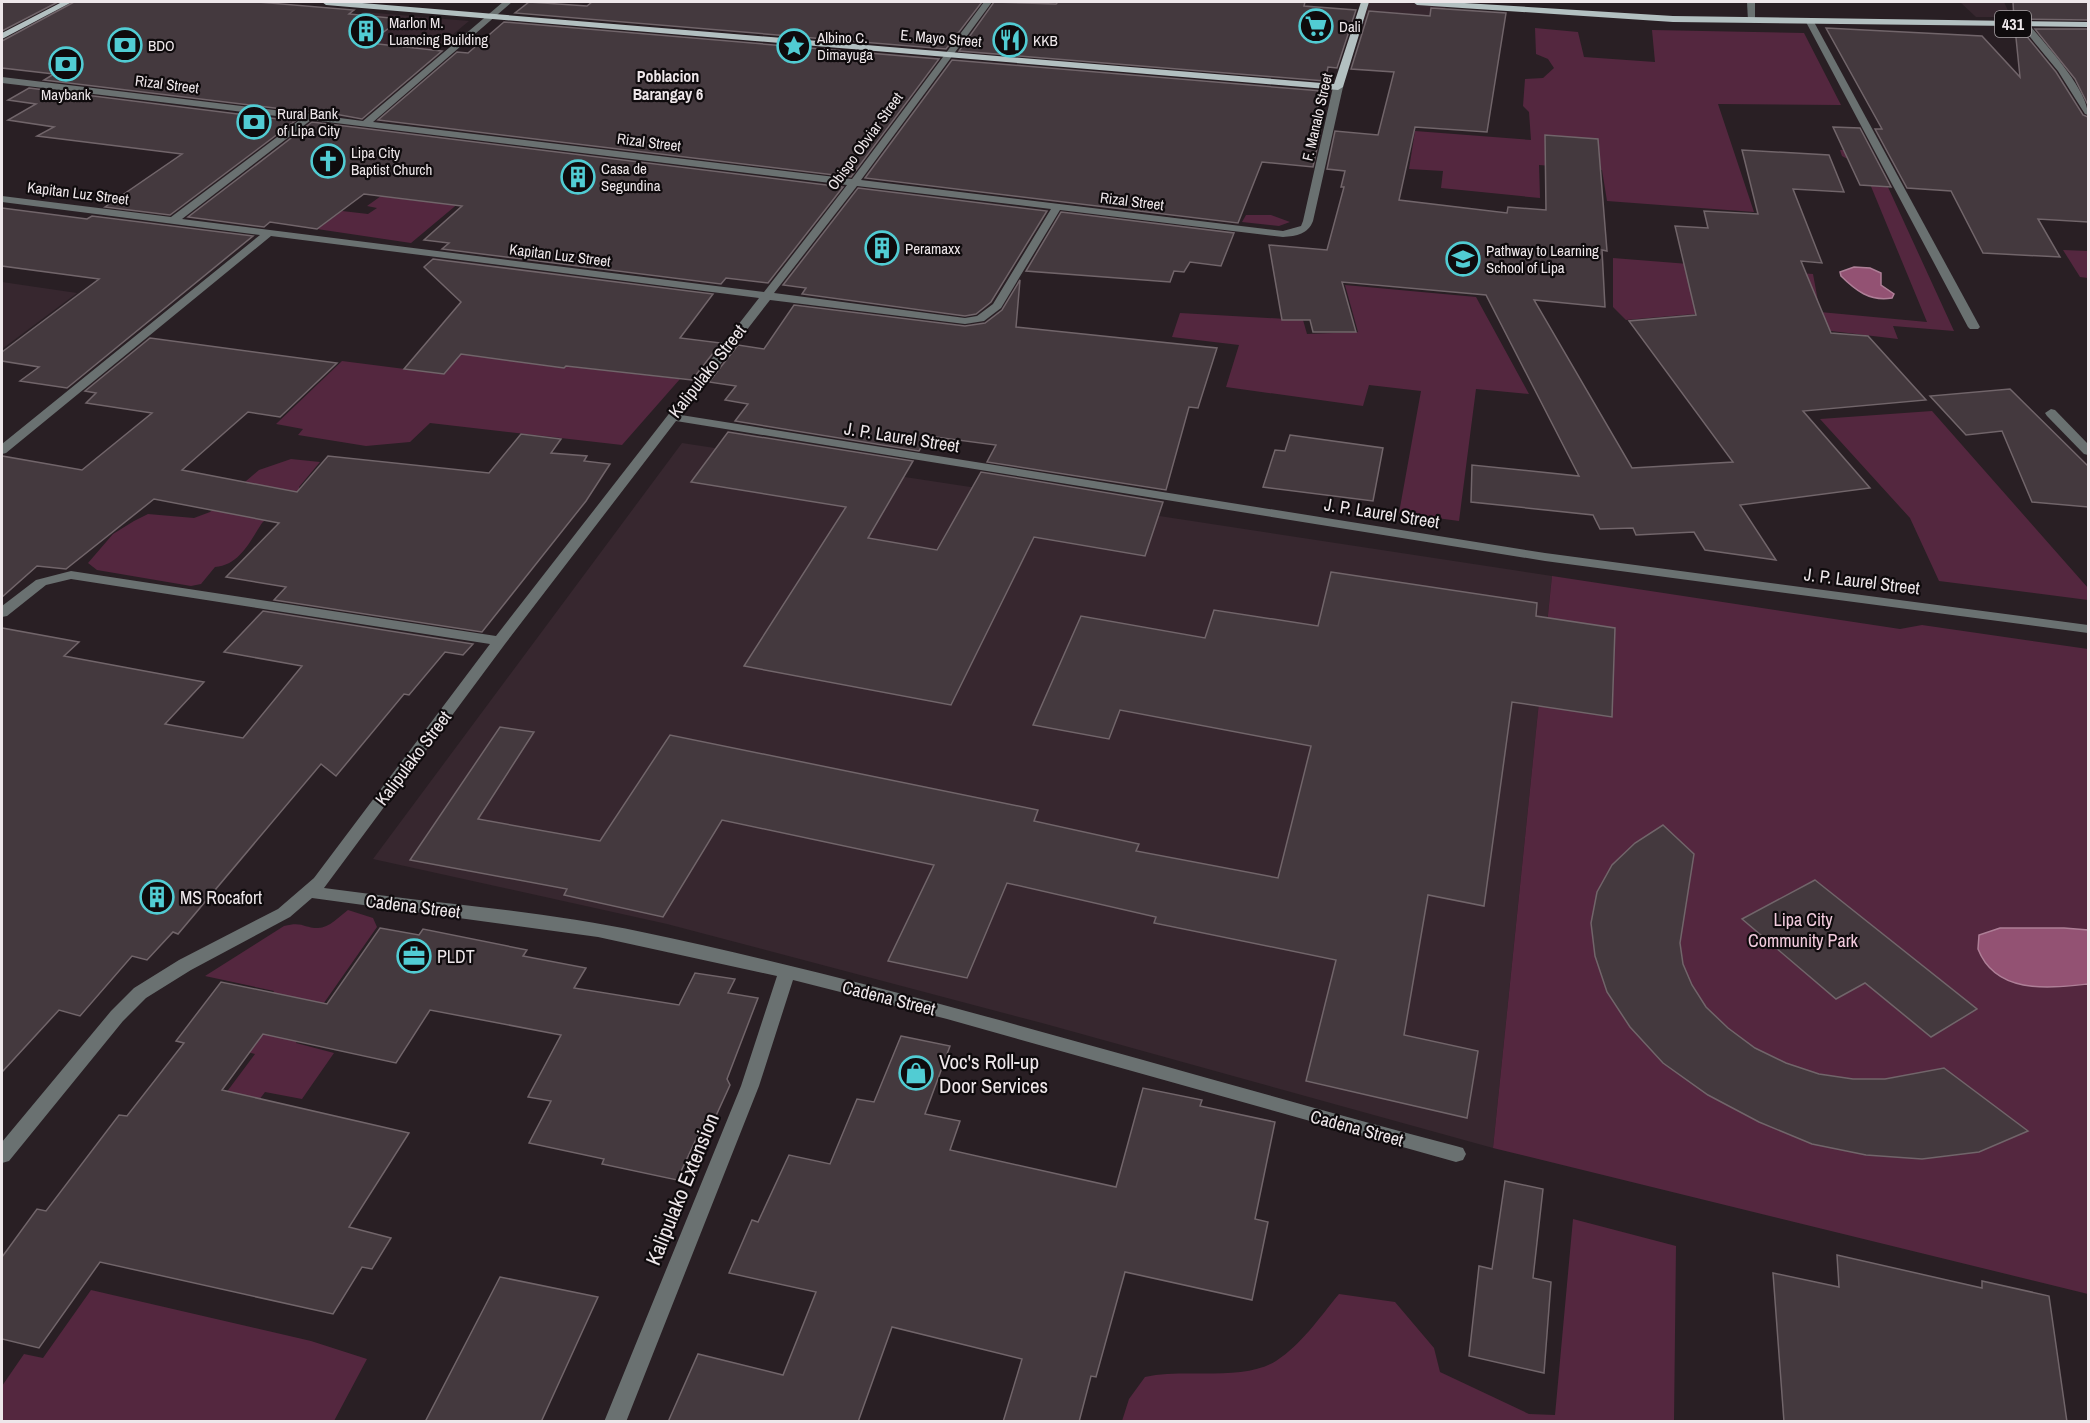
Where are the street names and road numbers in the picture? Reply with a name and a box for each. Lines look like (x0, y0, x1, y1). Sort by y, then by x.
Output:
road number: 431 (1995, 11, 2031, 37)
street label: E. Mayo Street (900, 24, 983, 52)
street label: Rizal Street (134, 70, 201, 98)
street label: F. Manalo Street (1297, 70, 1337, 163)
street label: Obispo Obviar Street (822, 87, 908, 194)
street label: Rizal Street (616, 128, 683, 156)
street label: Kapitan Luz Street (26, 176, 130, 210)
street label: Rizal Street (1099, 187, 1166, 215)
street label: Kapitan Luz Street (508, 238, 612, 272)
street label: Kalipulako Street (663, 319, 751, 423)
street label: J. P. Laurel Street (843, 416, 961, 458)
street label: J. P. Laurel Street (1323, 492, 1441, 534)
street label: J. P. Laurel Street (1803, 562, 1921, 600)
street label: Kalipulako Street (369, 706, 457, 810)
street label: Cadena Street (364, 888, 462, 924)
street label: Cadena Street (840, 974, 938, 1022)
street label: Cadena Street (1308, 1104, 1406, 1152)
street label: Kalipulako Extension (638, 1109, 726, 1269)

